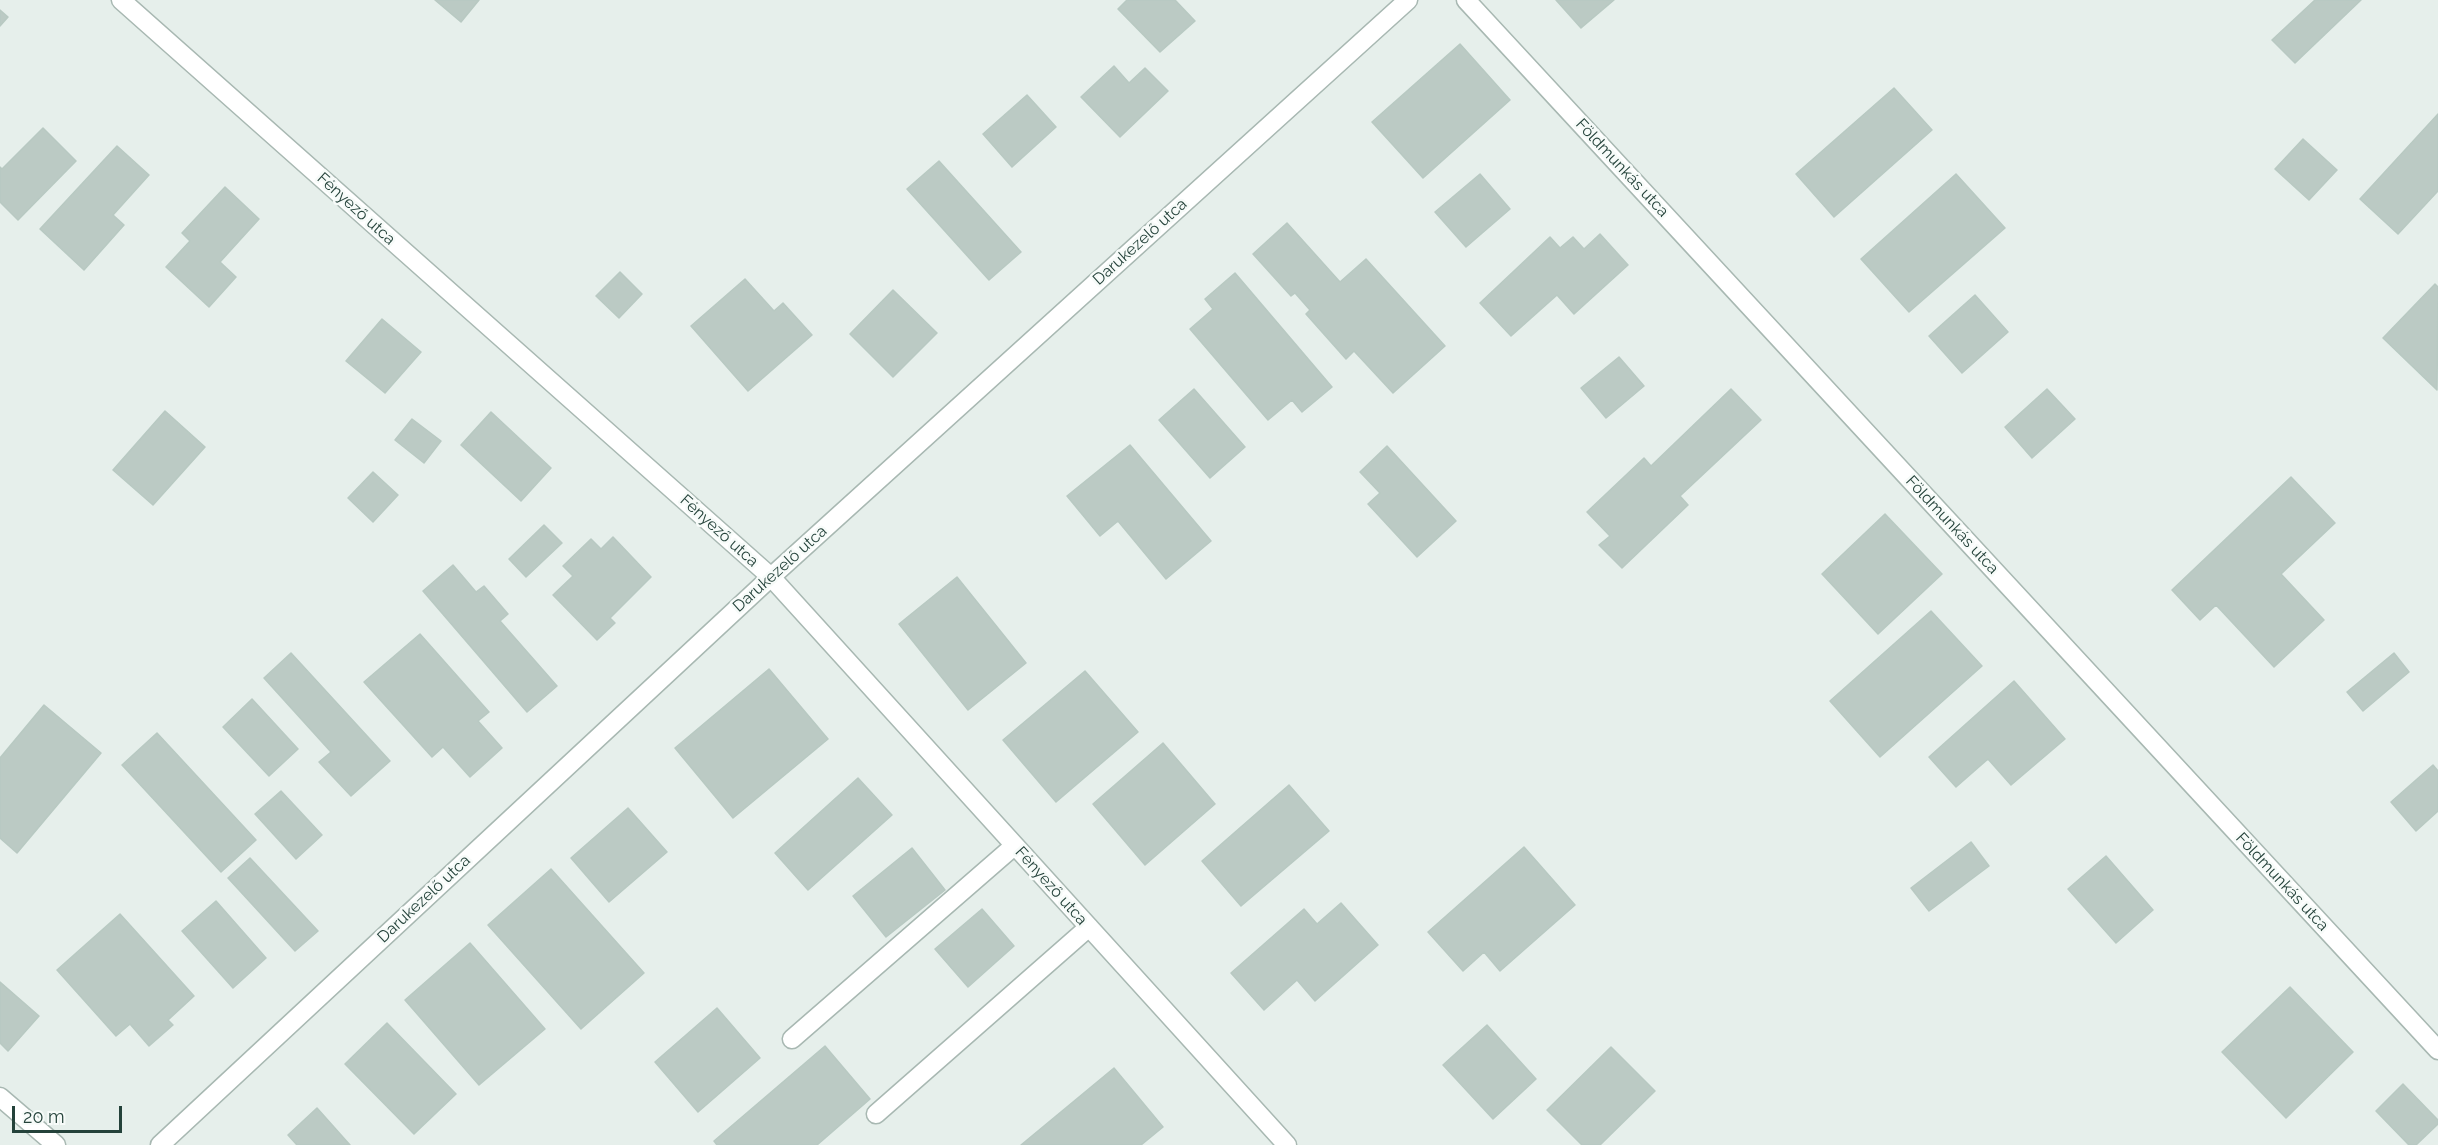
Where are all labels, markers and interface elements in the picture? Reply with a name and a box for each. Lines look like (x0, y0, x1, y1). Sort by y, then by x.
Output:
street label: Földmunkás utca (1572, 115, 1672, 221)
street label: Fényező utca (313, 169, 399, 249)
street label: Darukezelő utca (1089, 195, 1191, 289)
street label: Földmunkás utca (1902, 472, 2002, 578)
street label: Fényező utca (676, 491, 762, 571)
street label: Darukezelő utca (729, 522, 831, 616)
street label: Földmunkás utca (2232, 829, 2332, 935)
street label: Fényező utca (1011, 843, 1091, 929)
street label: Darukezelő utca (374, 851, 474, 947)
scale bar (15, 1094, 124, 1132)
text: 20 m (23, 1106, 65, 1127)

